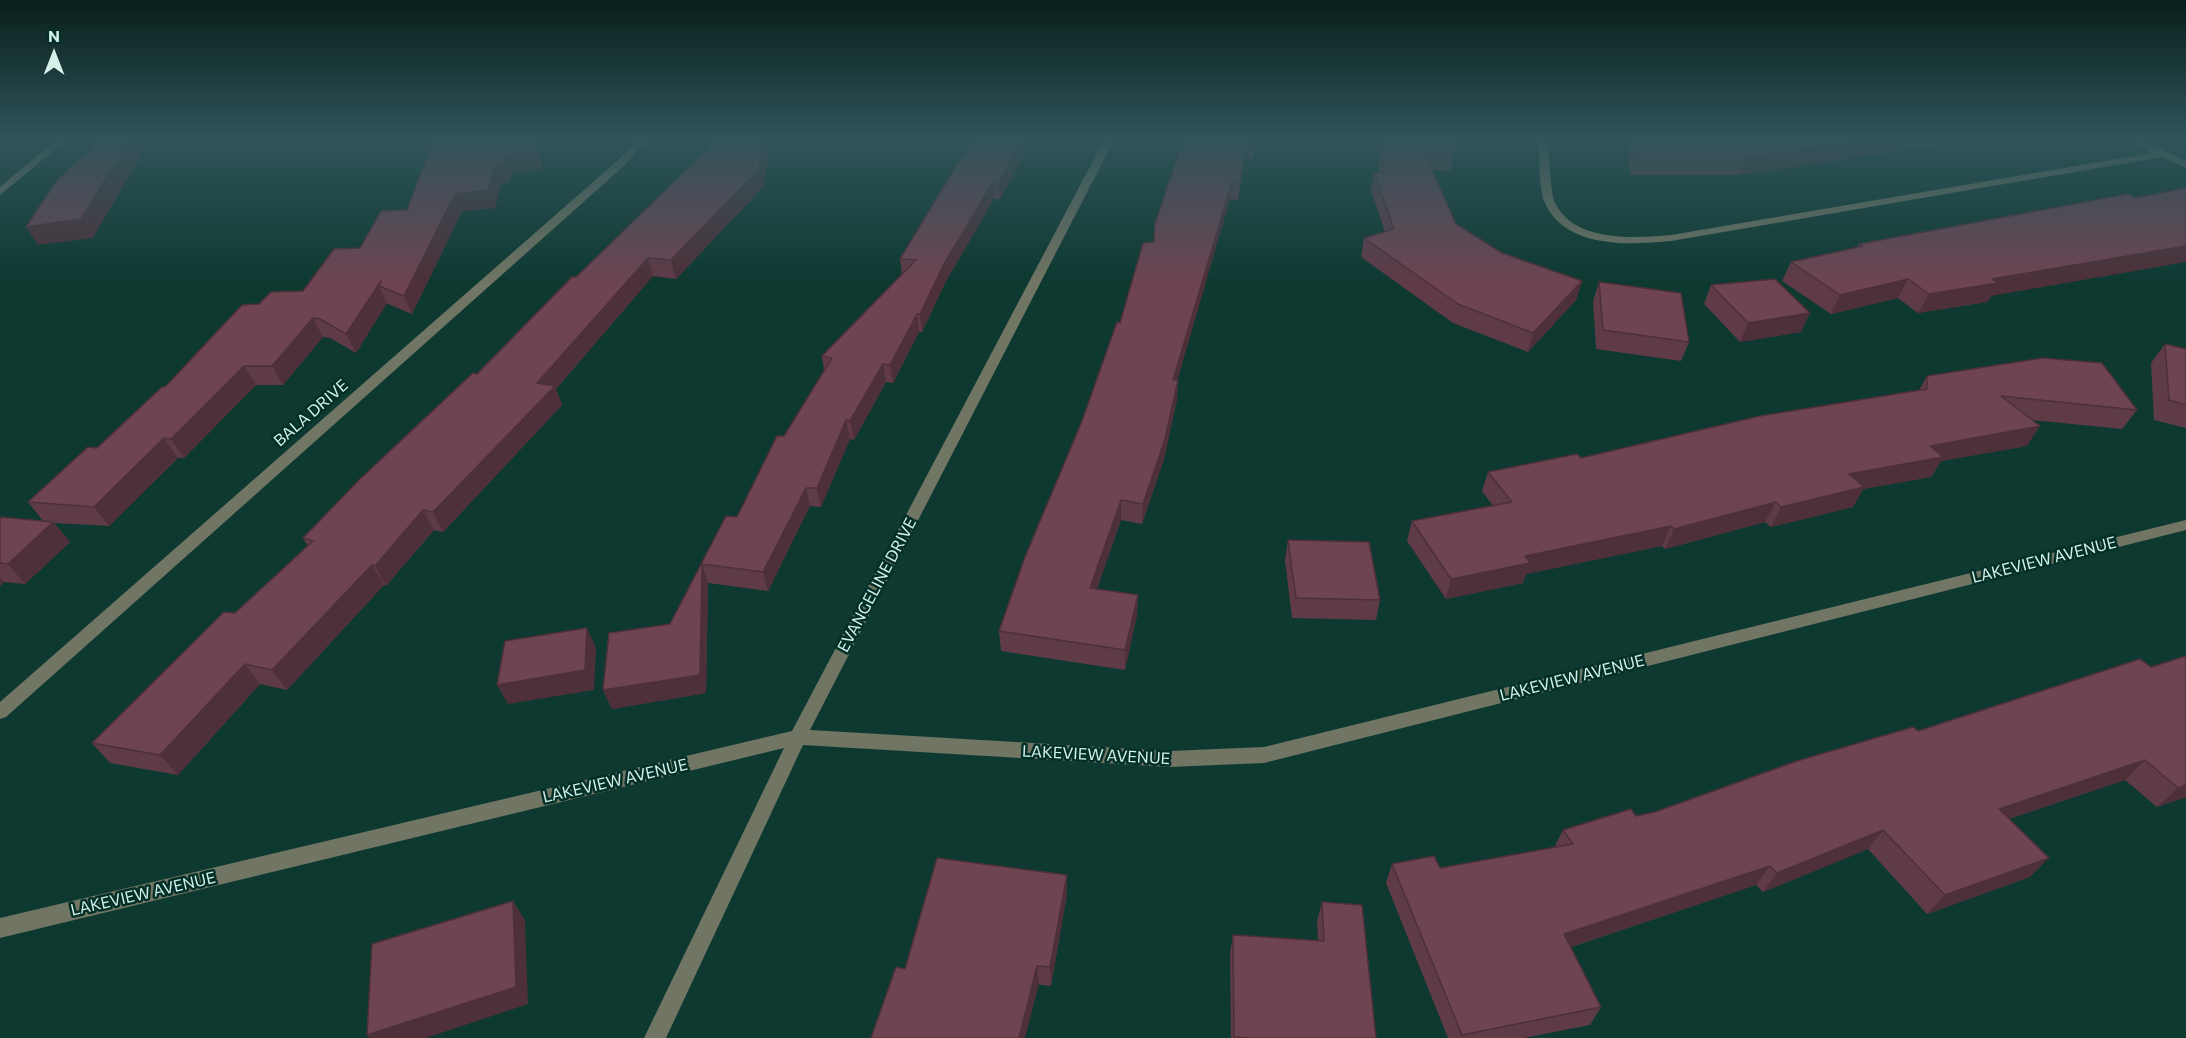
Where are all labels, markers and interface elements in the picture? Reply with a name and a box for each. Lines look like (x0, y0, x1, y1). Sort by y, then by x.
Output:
north arrow (24, 24, 84, 84)
text: N (48, 26, 60, 45)
street label: BALA DRIVE (270, 376, 352, 450)
street label: EVANGELINE DRIVE (833, 515, 921, 655)
street label: LAKEVIEW AVENUE (1970, 533, 2118, 587)
street label: LAKEVIEW AVENUE (1498, 651, 1646, 705)
street label: LAKEVIEW AVENUE (1021, 742, 1171, 768)
street label: LAKEVIEW AVENUE (541, 755, 689, 807)
street label: LAKEVIEW AVENUE (69, 868, 217, 920)

